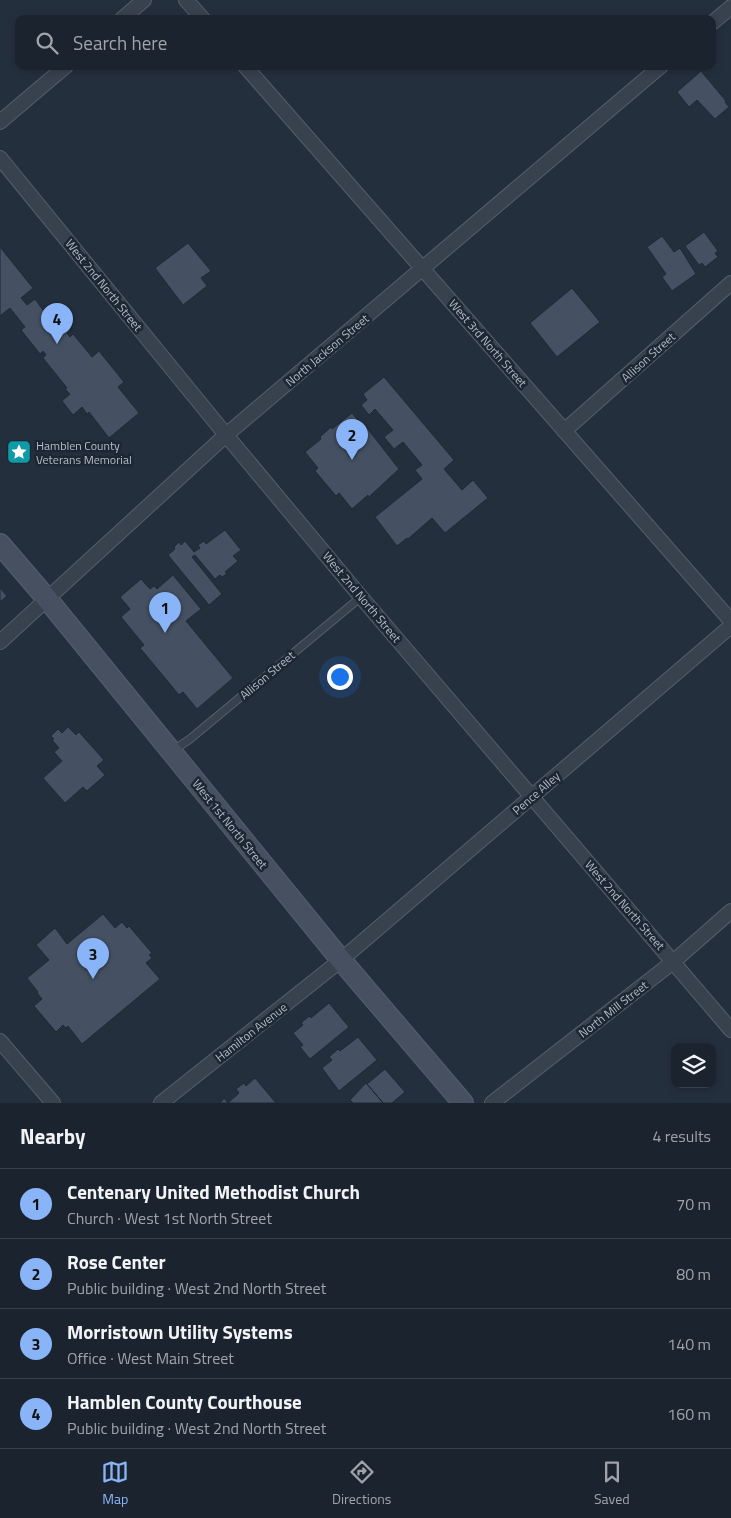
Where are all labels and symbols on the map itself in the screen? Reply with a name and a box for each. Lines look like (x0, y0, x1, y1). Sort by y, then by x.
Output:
street label: West 2nd North Street (61, 235, 148, 336)
street label: West 3rd North Street (444, 295, 532, 392)
pin: 4 (41, 303, 73, 344)
street label: North Jackson Street (281, 309, 374, 391)
street label: Allison Street (617, 327, 680, 387)
pin: 2 (336, 419, 368, 460)
place label: Hamblen County Veterans Memorial (36, 436, 132, 469)
place icon: Hamblen County Veterans Memorial (6, 439, 32, 465)
street label: West 2nd North Street (318, 547, 406, 647)
pin: 1 (149, 592, 181, 633)
street label: Allison Street (235, 646, 299, 704)
your location (327, 664, 353, 690)
street label: Pence Alley (508, 767, 564, 819)
street label: West 1st North Street (188, 775, 273, 874)
street label: West 2nd North Street (580, 856, 670, 955)
pin: 3 (77, 938, 109, 979)
street label: North Mill Street (574, 975, 652, 1042)
street label: Hamilton Avenue (211, 998, 291, 1066)

